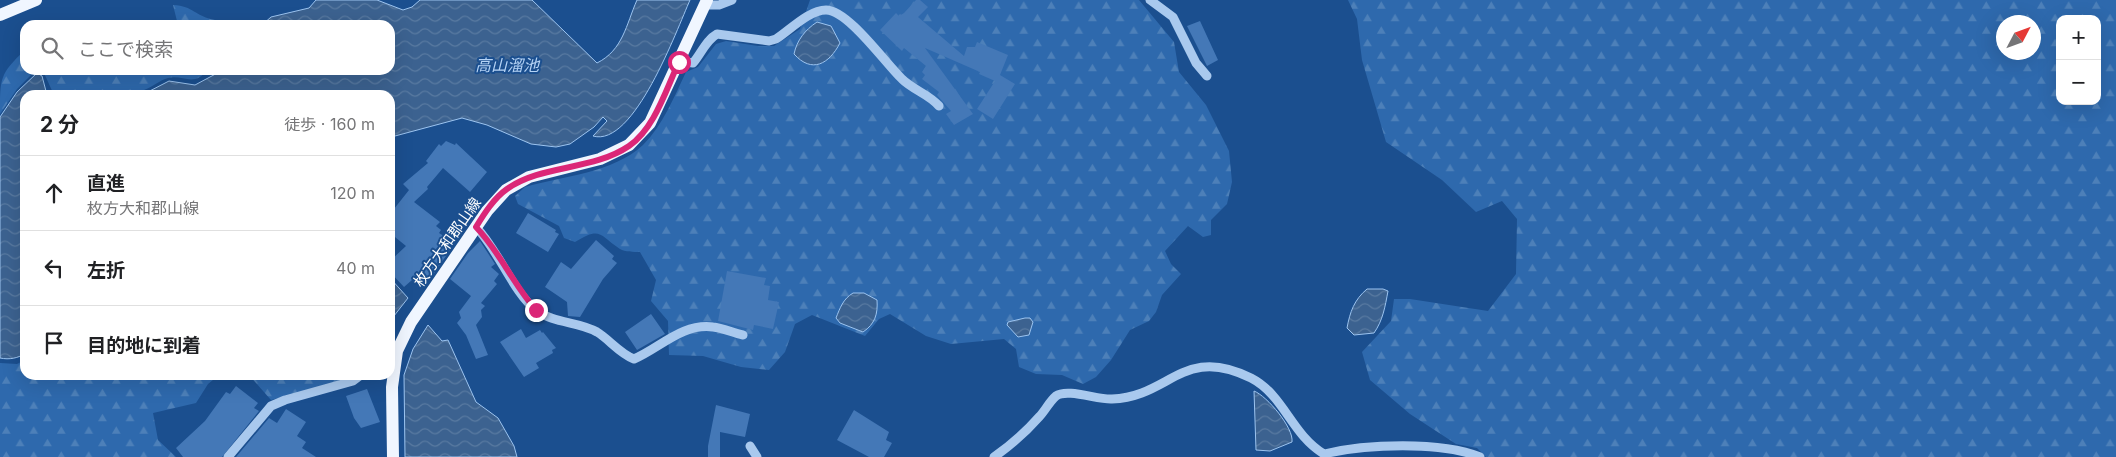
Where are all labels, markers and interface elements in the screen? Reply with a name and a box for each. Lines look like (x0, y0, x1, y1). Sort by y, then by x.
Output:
north arrow (1996, 15, 2041, 60)
map controls (2056, 15, 2101, 105)
button: + (2056, 15, 2101, 60)
search box (20, 20, 395, 75)
icon: search (38, 34, 66, 62)
text: ここで検索 (78, 38, 173, 61)
route start (668, 51, 691, 74)
water label: 高山溜池 (475, 55, 541, 75)
button: − (2056, 60, 2101, 105)
text: 2 分 (40, 112, 79, 137)
text: 徒歩 · 160 m (284, 114, 375, 134)
text: 直進 (87, 172, 125, 195)
icon: ahead (40, 179, 68, 207)
text: 120 m (330, 183, 375, 203)
street label: 枚方大和郡山線 (409, 194, 485, 290)
text: 枚方大和郡山線 (87, 198, 199, 218)
icon: left (40, 254, 68, 282)
text: 40 m (336, 258, 375, 278)
text: 左折 (87, 259, 125, 282)
route end (525, 299, 548, 322)
icon: arrive (40, 329, 68, 357)
text: 目的地に到着 (87, 334, 201, 357)

